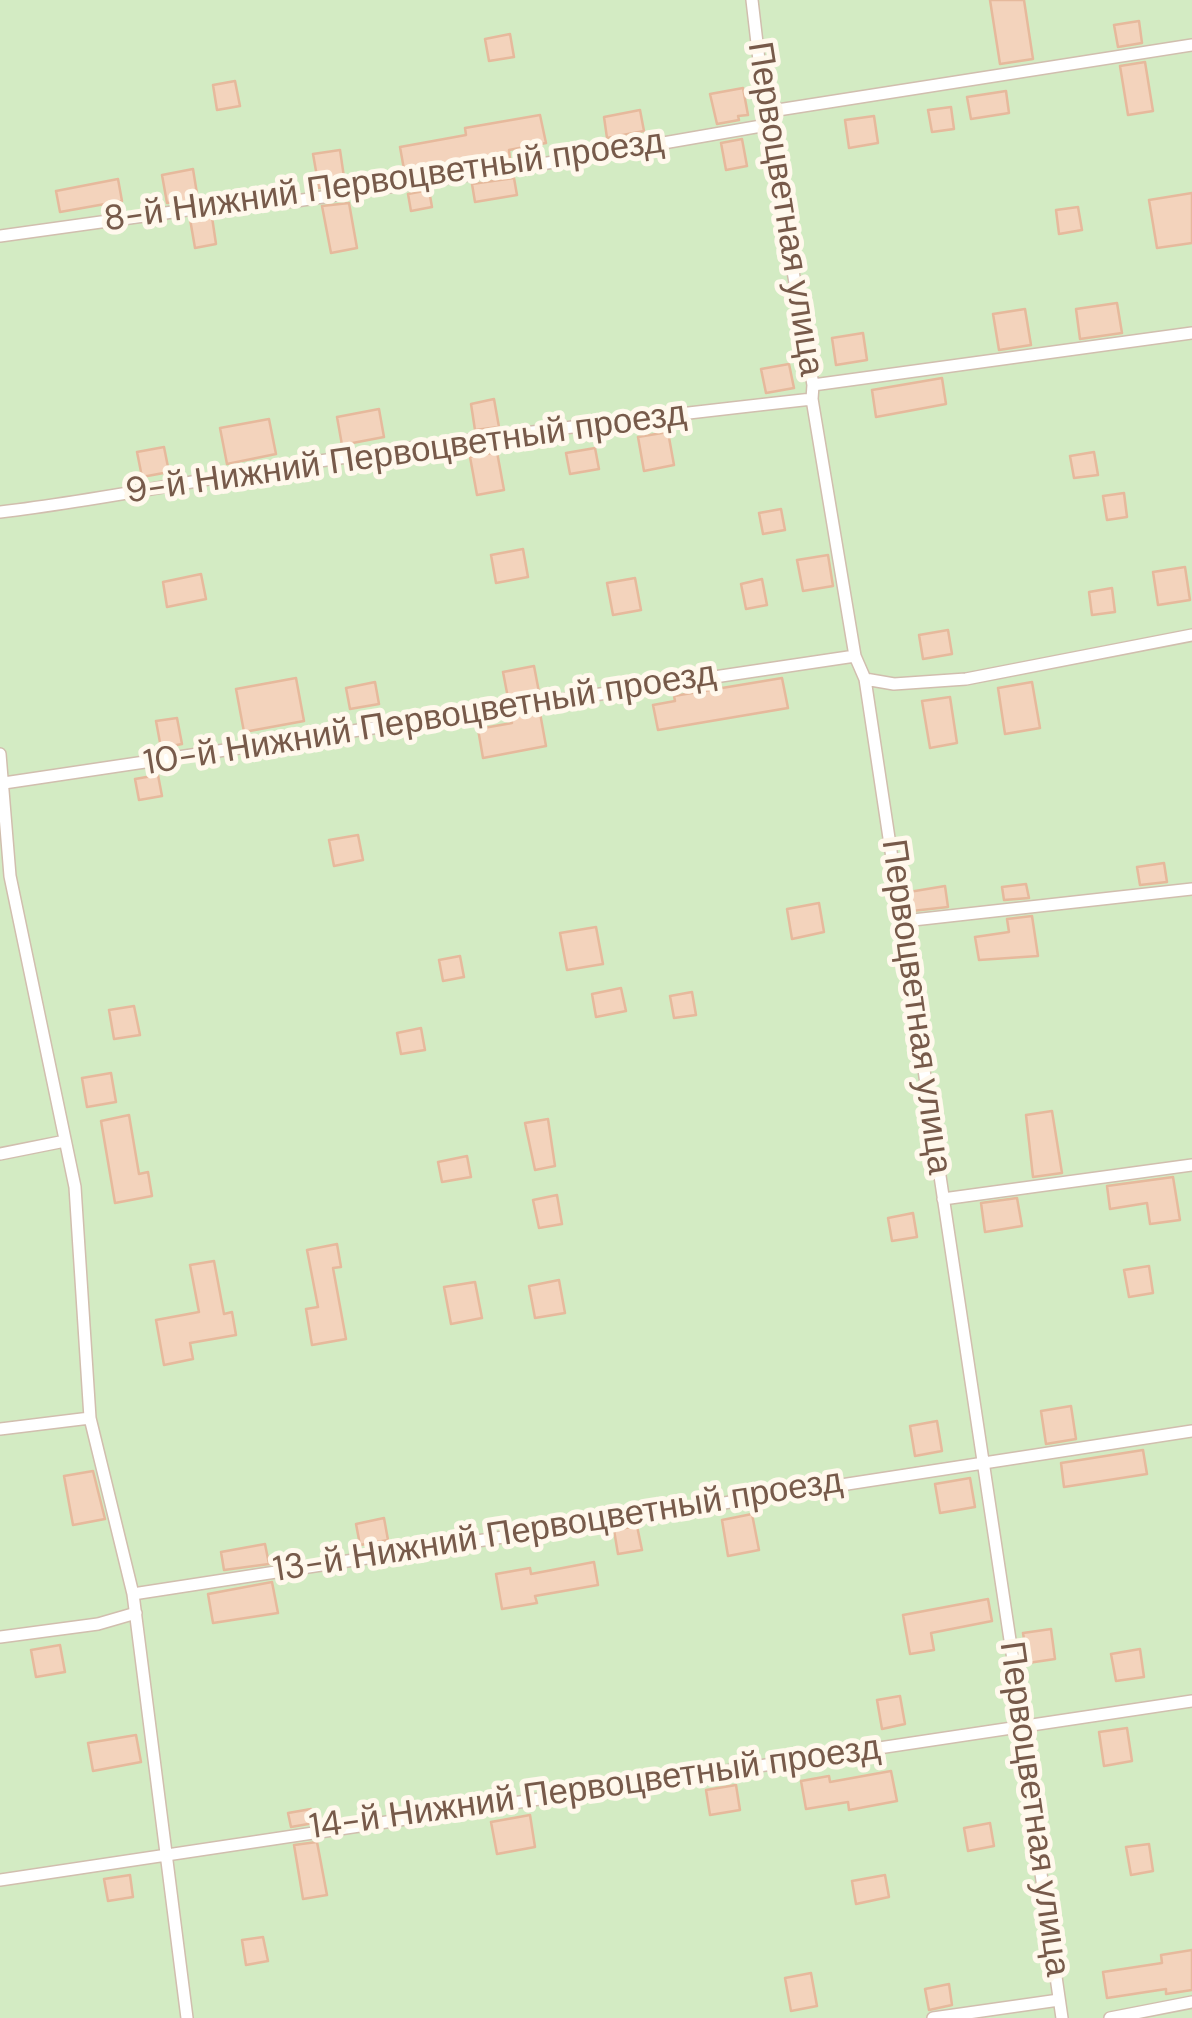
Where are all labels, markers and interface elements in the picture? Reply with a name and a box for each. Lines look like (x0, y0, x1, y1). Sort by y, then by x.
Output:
street label: Первоцветная улица (737, 39, 831, 379)
street label: 8-й Нижний Первоцветный проезд (101, 122, 667, 242)
street label: 9-й Нижний Первоцветный проезд (123, 394, 689, 514)
street label: 10-й Нижний Первоцветный проезд (141, 654, 719, 786)
street label: Первоцветная улица (871, 837, 959, 1177)
street label: 13-й Нижний Первоцветный проезд (271, 1461, 845, 1593)
street label: Первоцветная улица (989, 1639, 1077, 1979)
street label: 14-й Нижний Первоцветный проезд (307, 1728, 883, 1850)

